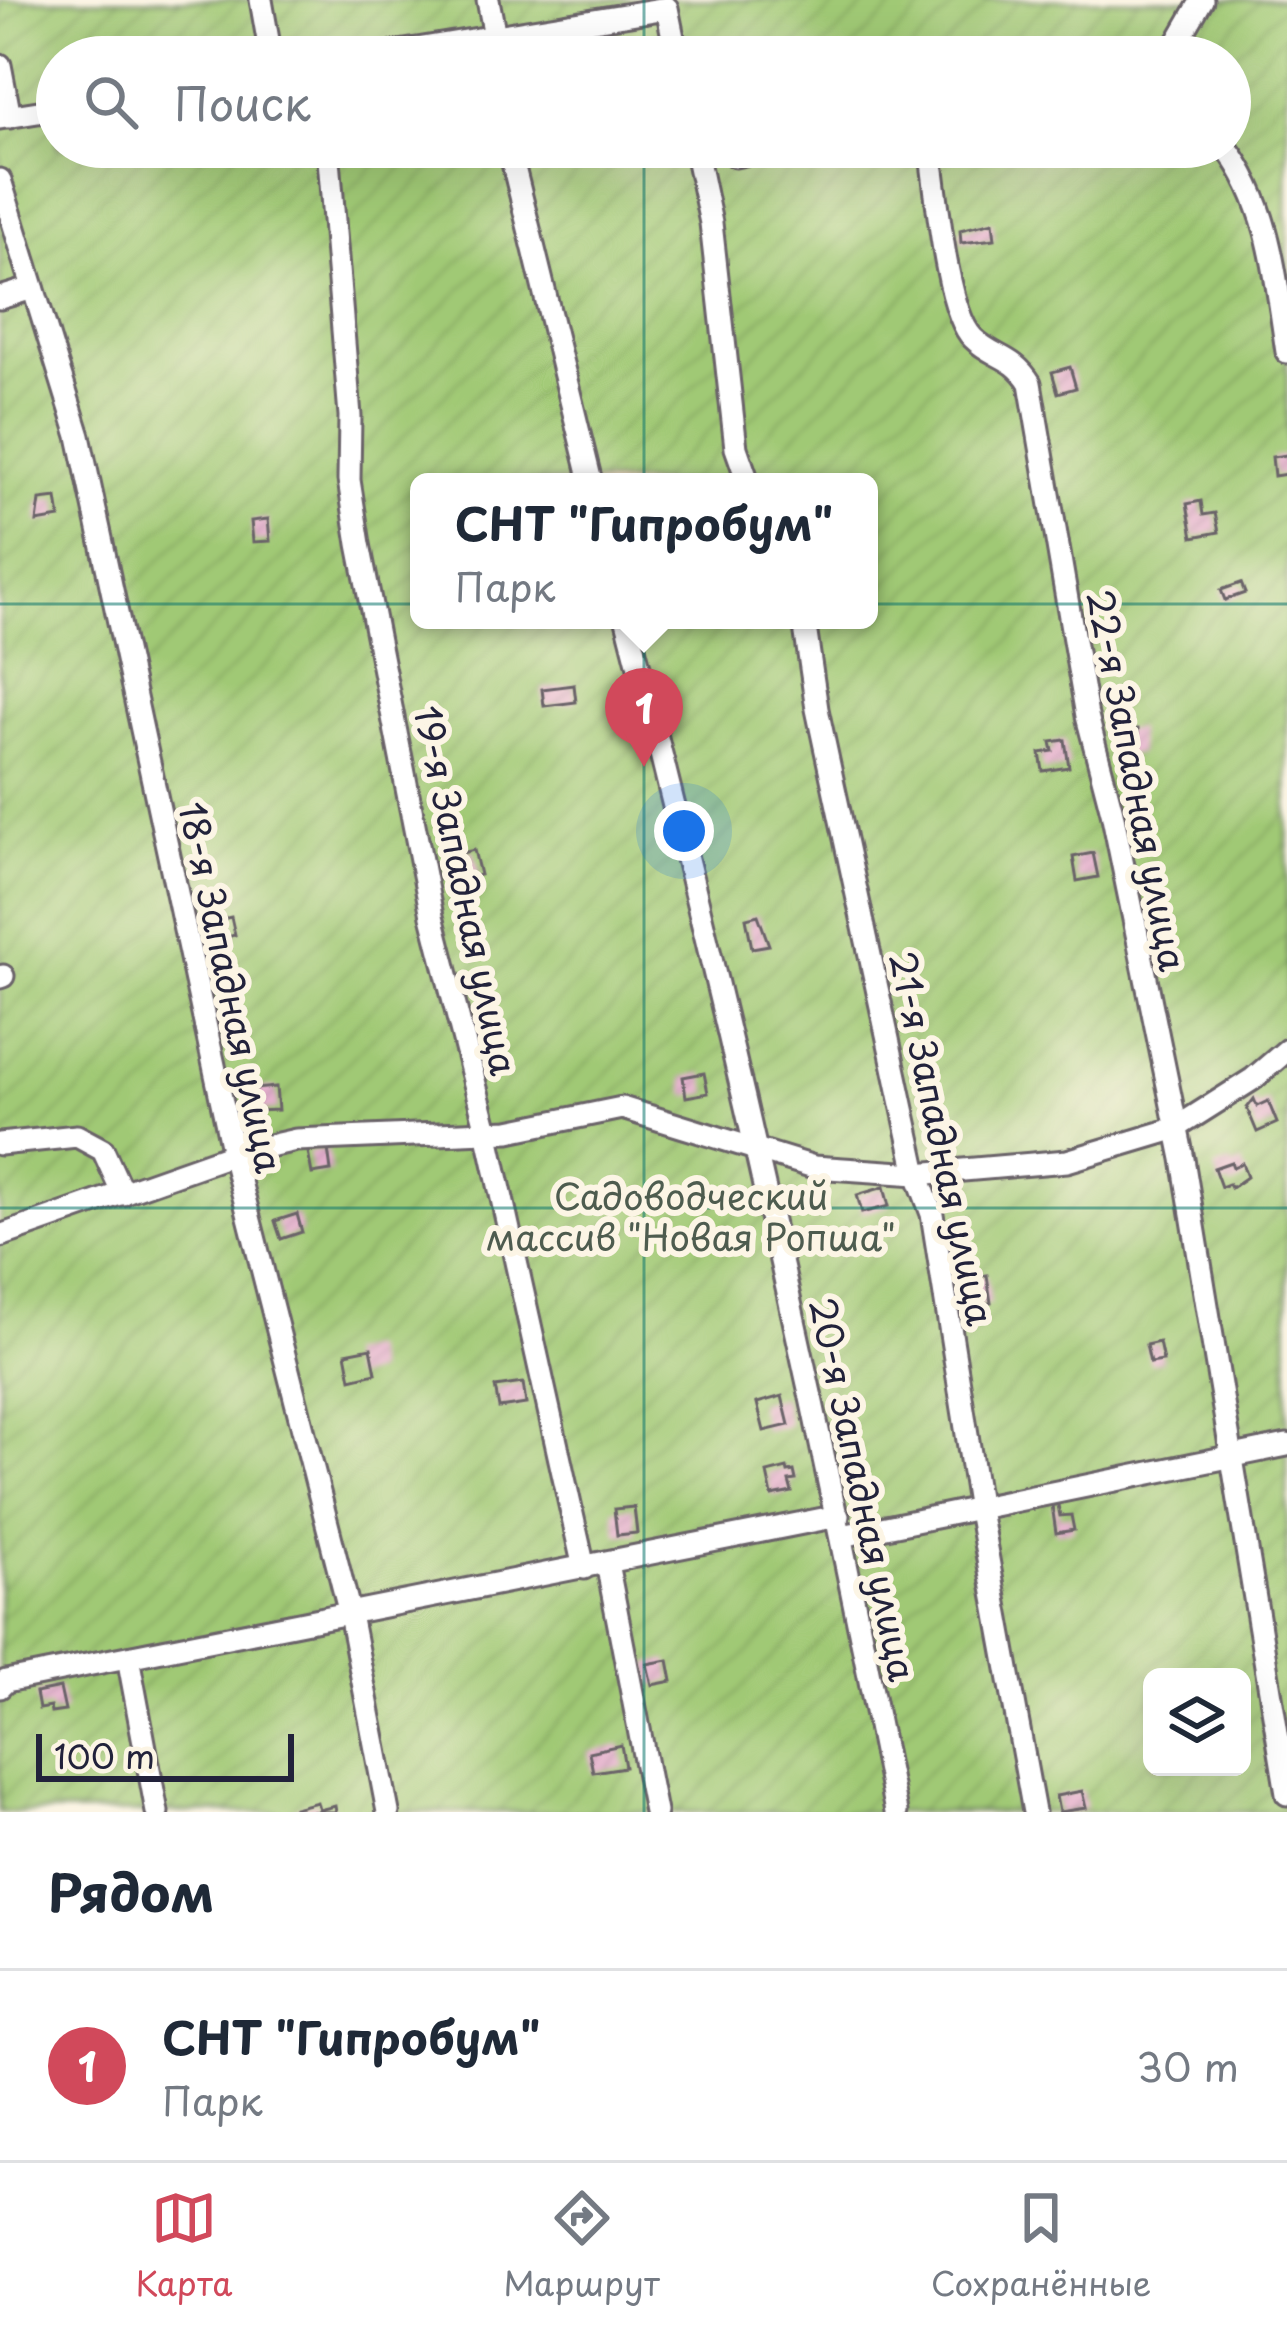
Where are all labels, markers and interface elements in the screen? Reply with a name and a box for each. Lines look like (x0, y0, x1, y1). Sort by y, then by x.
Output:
search box (36, 36, 1251, 168)
text: Поиск (174, 68, 311, 136)
icon: search (78, 69, 144, 135)
popup (410, 473, 878, 629)
text: СНТ "Гипробум" (455, 488, 833, 556)
text: Парк (455, 556, 556, 615)
street label: 22-я Западная улица (1075, 585, 1202, 976)
pin: 1 (605, 668, 683, 767)
street label: 19-я Западная улица (401, 700, 533, 1080)
street label: 18-я Западная улица (166, 797, 298, 1178)
your location (654, 801, 714, 861)
street label: 21-я Западная улица (877, 946, 1009, 1330)
park label: Садоводческий массив "Новая Ропша" (486, 1168, 896, 1263)
street label: 20-я Западная улица (797, 1292, 931, 1686)
map controls (1143, 1668, 1251, 1776)
button: layers (1143, 1668, 1251, 1776)
scale bar (36, 1728, 294, 1781)
text: 100 m (54, 1730, 155, 1780)
text: Рядом (48, 1852, 214, 1929)
text: СНТ "Гипробум" (162, 2002, 540, 2070)
text: 1 (78, 2036, 96, 2095)
text: 30 m (1136, 2036, 1239, 2095)
text: Парк (162, 2070, 263, 2129)
tab: Карта (136, 2185, 232, 2307)
tab: Маршрут (504, 2185, 660, 2307)
tab: Сохранённые (931, 2185, 1151, 2307)

